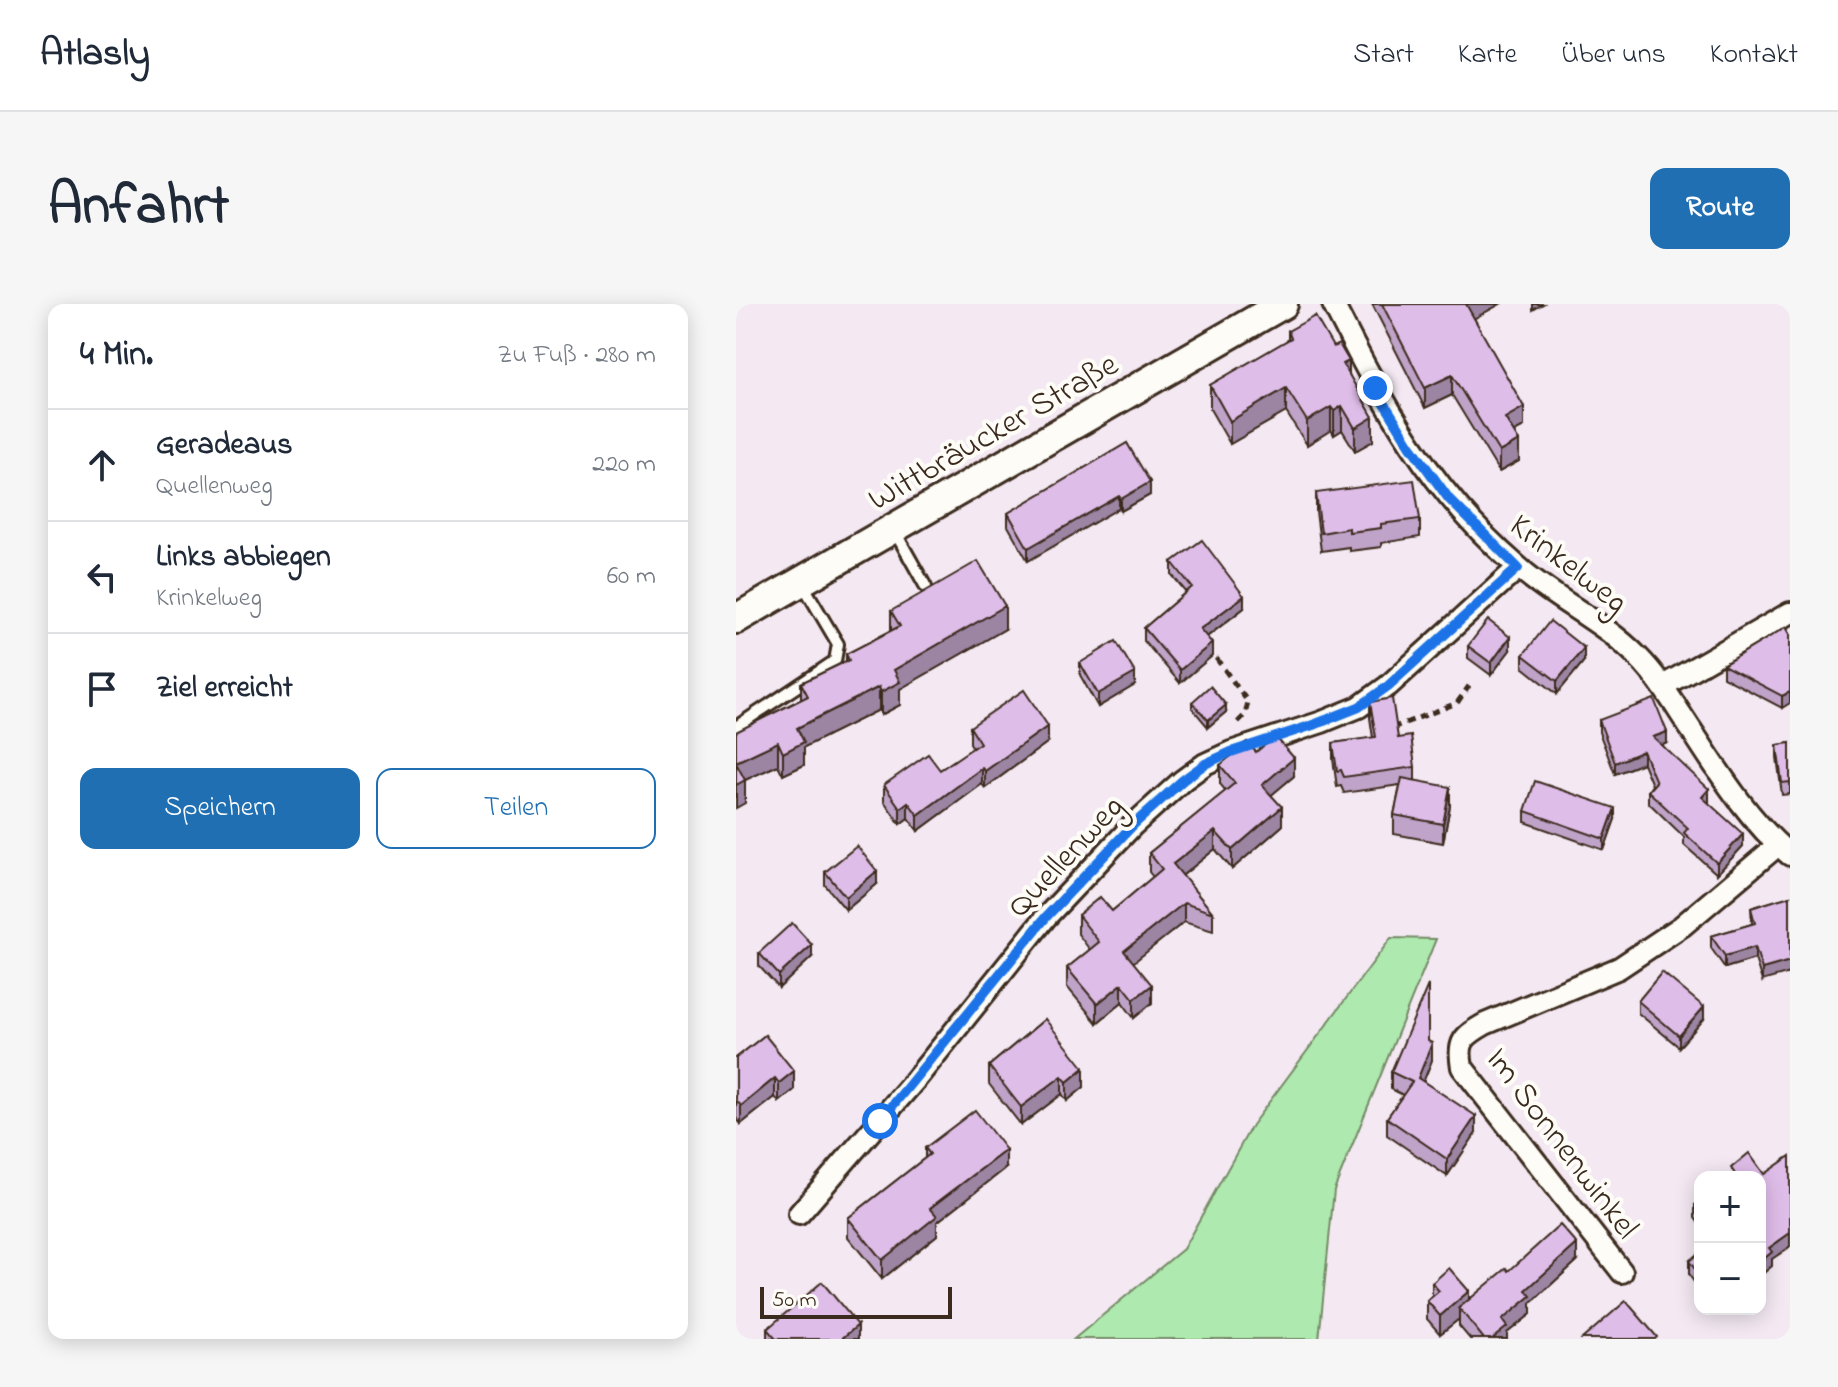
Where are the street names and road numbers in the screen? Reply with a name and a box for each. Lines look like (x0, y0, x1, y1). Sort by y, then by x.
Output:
street label: Wittbräucker Straße (860, 341, 1129, 525)
street label: Krinkelweg (1498, 503, 1638, 628)
street label: Quellenweg (997, 785, 1137, 931)
street label: Im Sonnenwinkel (1472, 1038, 1650, 1251)

